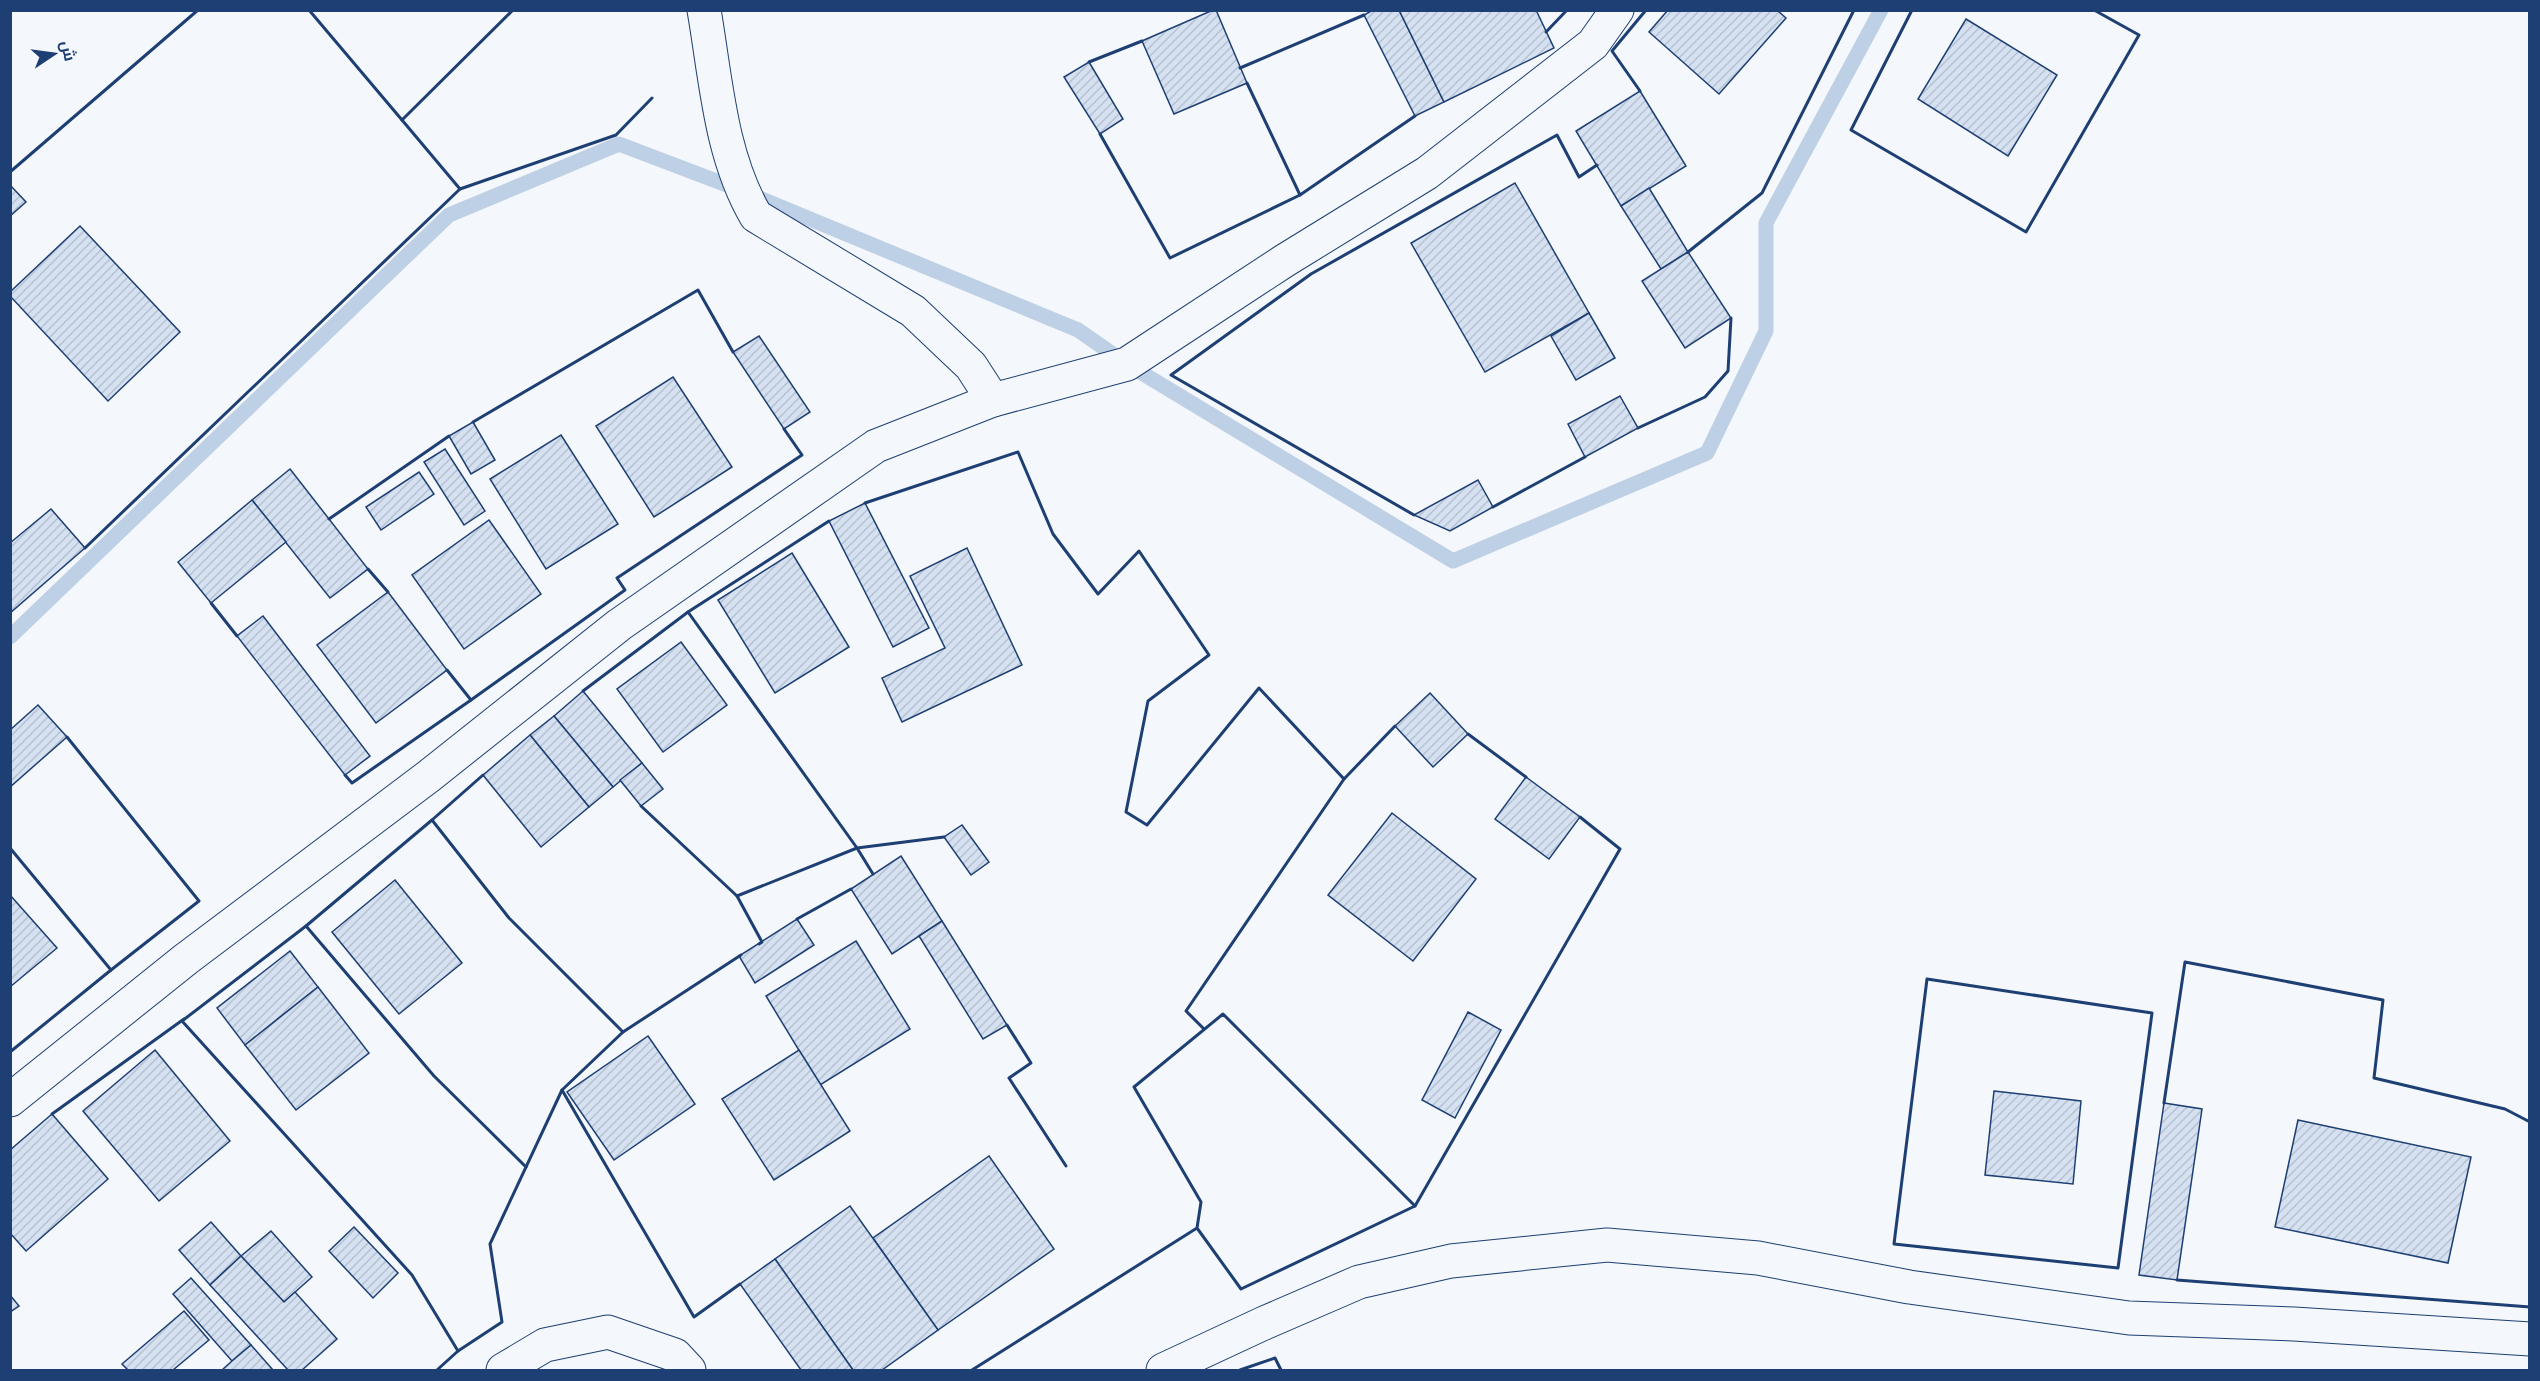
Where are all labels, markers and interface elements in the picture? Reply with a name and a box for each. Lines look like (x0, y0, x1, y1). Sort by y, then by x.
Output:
north arrow (24, 24, 84, 84)
text: ش (57, 38, 81, 63)

